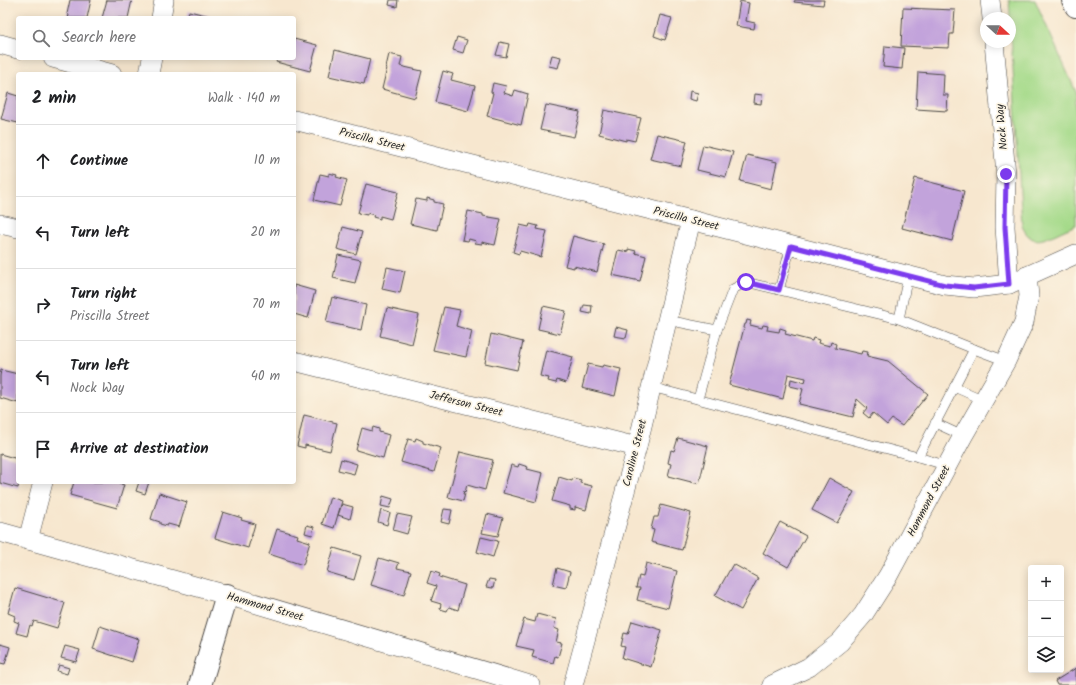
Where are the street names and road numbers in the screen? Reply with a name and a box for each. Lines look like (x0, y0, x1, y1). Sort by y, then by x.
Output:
street label: Nock Way (991, 103, 1013, 151)
street label: Priscilla Street (337, 123, 408, 157)
street label: Priscilla Street (651, 202, 722, 236)
street label: Jefferson Street (428, 386, 505, 422)
street label: Caroline Street (618, 417, 652, 489)
street label: Hammond Street (903, 461, 956, 540)
street label: Hammond Street (225, 588, 306, 627)

